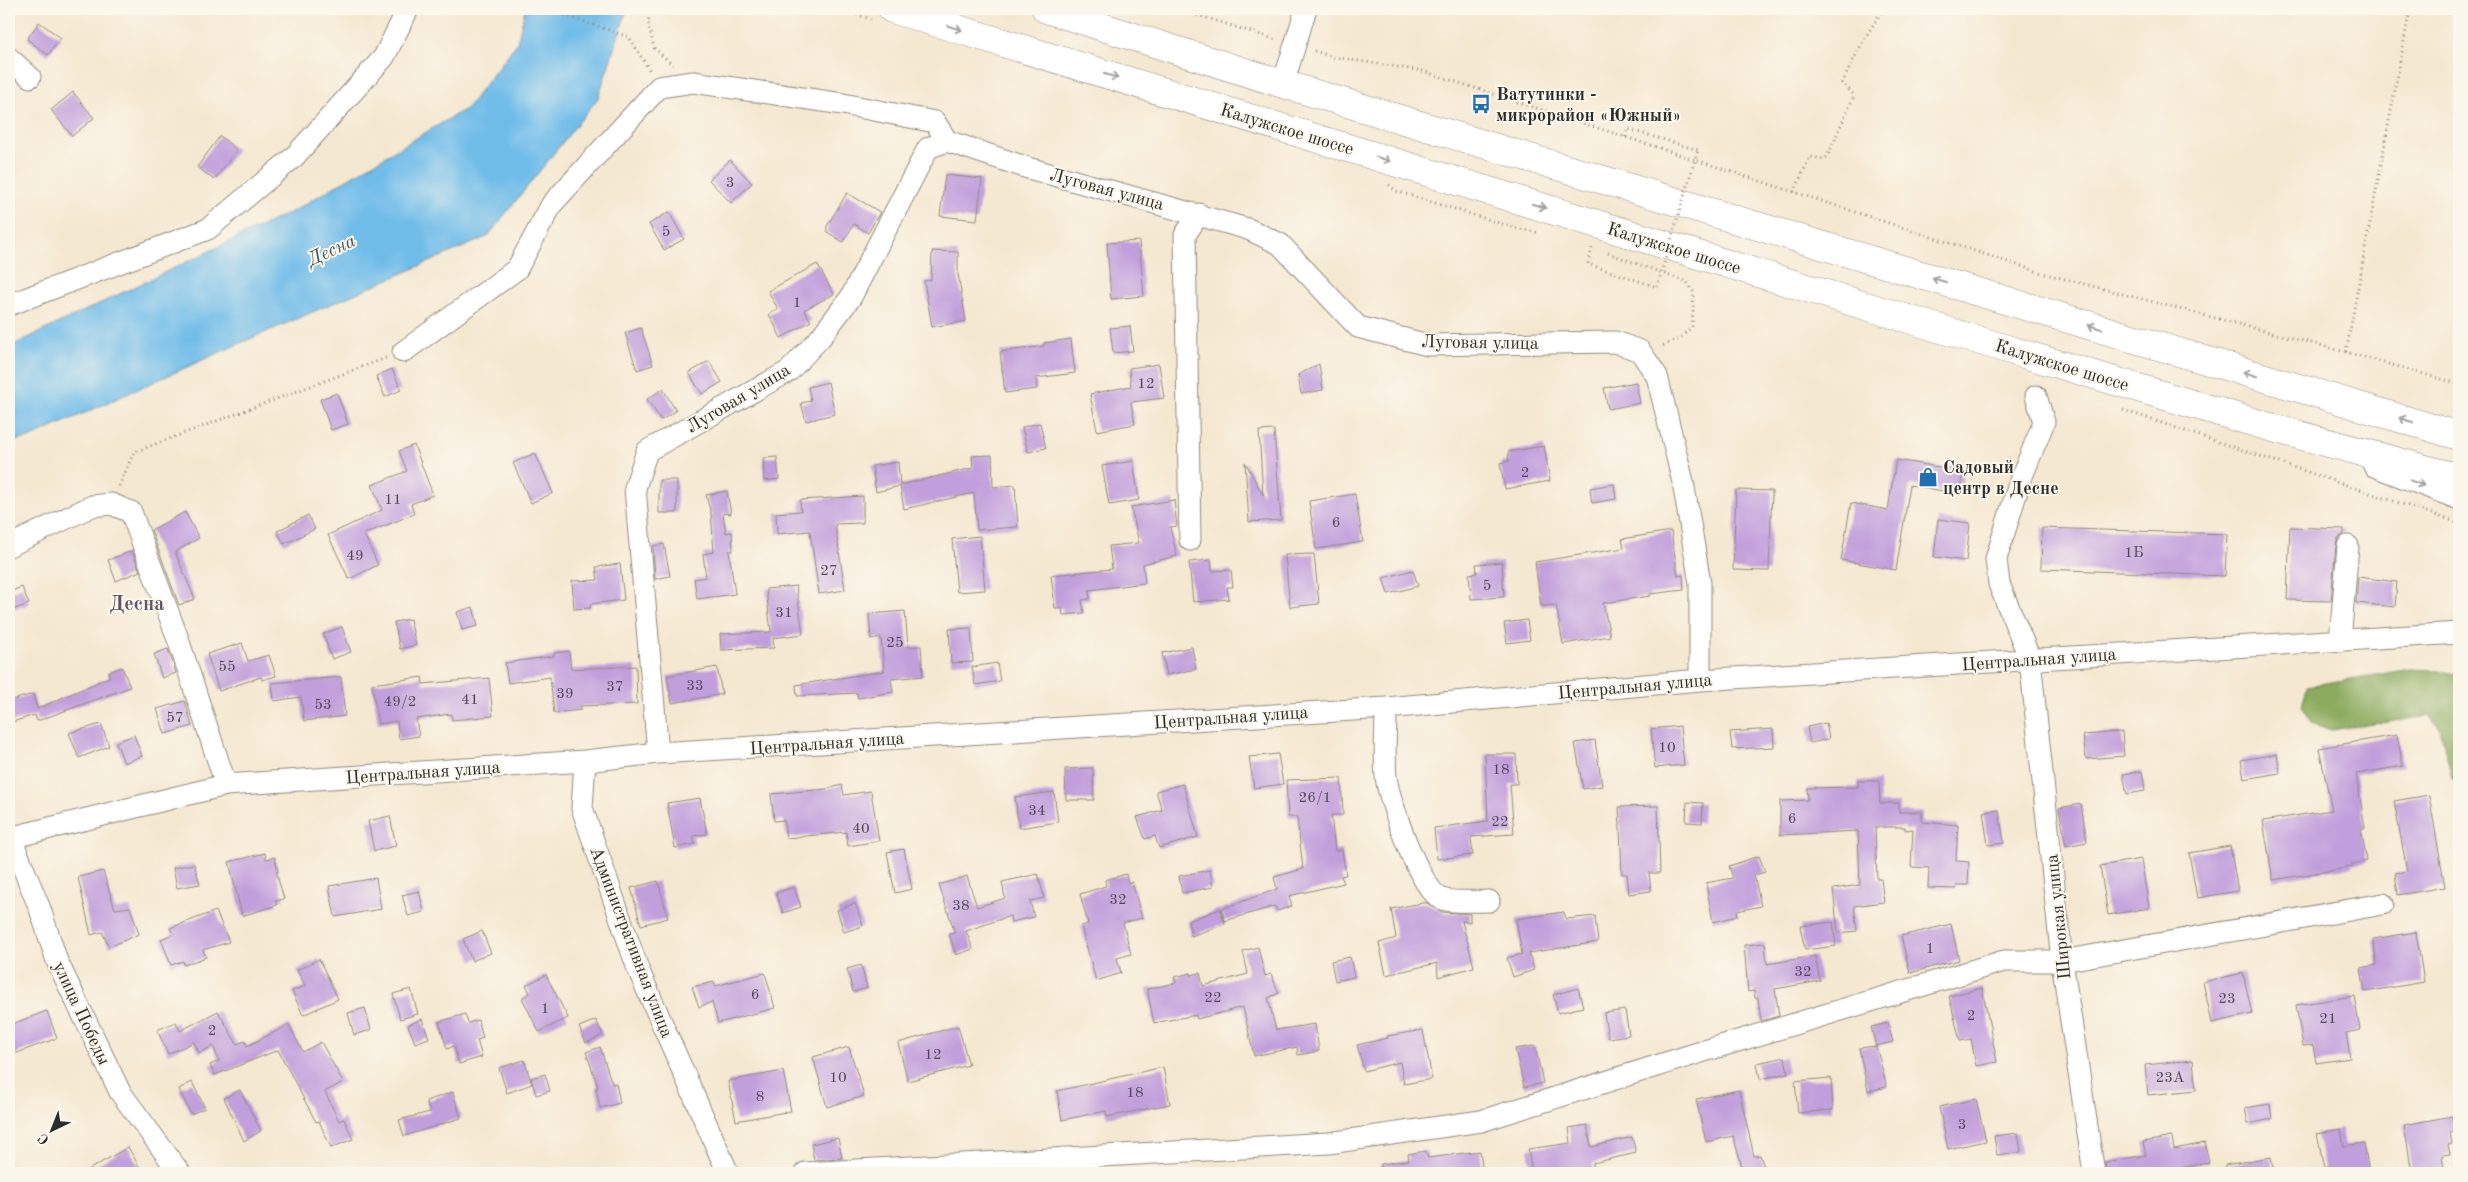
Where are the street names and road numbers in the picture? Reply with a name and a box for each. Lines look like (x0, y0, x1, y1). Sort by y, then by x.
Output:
street label: Калужское шоссе (1218, 101, 1356, 159)
street label: Луговая улица (1048, 166, 1166, 214)
street label: Калужское шоссе (1605, 220, 1743, 278)
street label: Луговая улица (1421, 333, 1539, 353)
street label: Калужское шоссе (1993, 337, 2131, 395)
street label: Луговая улица (684, 361, 794, 437)
street label: Центральная улица (1961, 646, 2117, 674)
street label: Центральная улица (1557, 671, 1713, 703)
street label: Центральная улица (1153, 704, 1309, 732)
street label: Центральная улица (749, 730, 905, 758)
street label: Центральная улица (345, 759, 501, 787)
street label: Административная улица (586, 844, 676, 1040)
street label: Широкая улица (2043, 853, 2075, 981)
street label: улица Победы (49, 959, 113, 1068)

